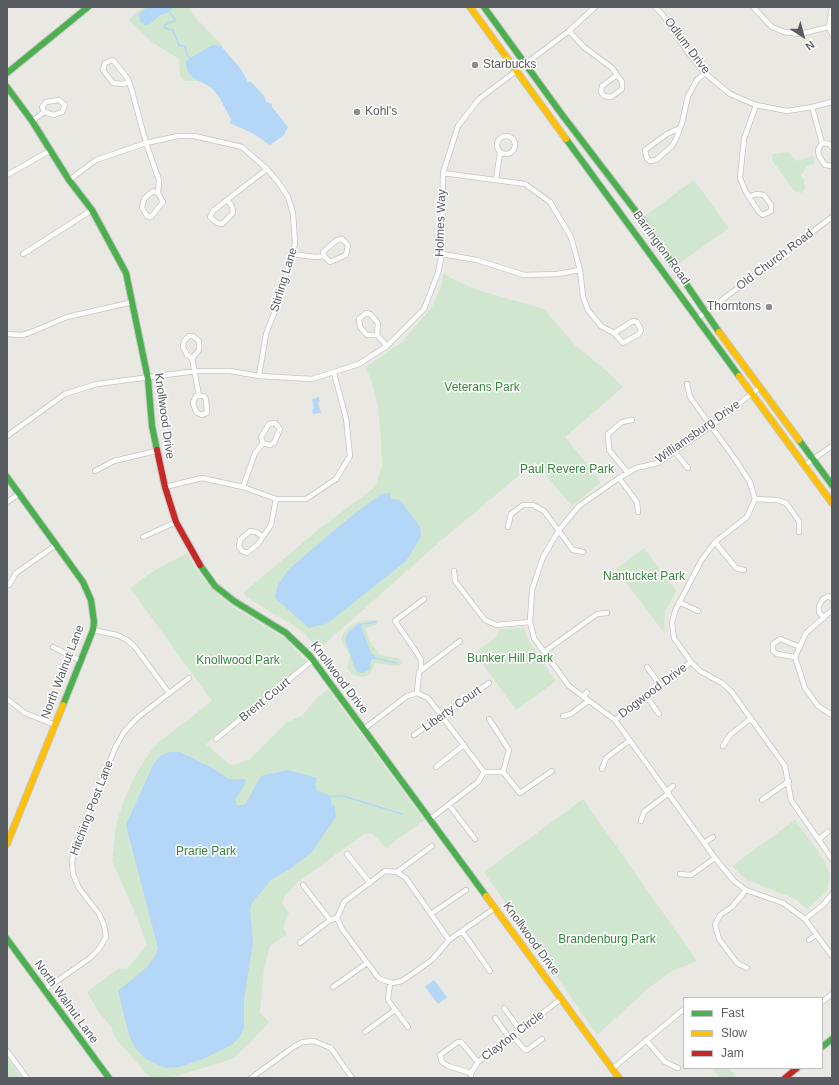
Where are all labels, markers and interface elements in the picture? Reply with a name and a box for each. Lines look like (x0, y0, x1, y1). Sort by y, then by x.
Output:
street label: Odlum Drive (661, 15, 713, 77)
north arrow (783, 16, 823, 56)
text: N (803, 39, 817, 53)
place label: Starbucks (483, 58, 536, 72)
marker: Starbucks (470, 60, 480, 70)
place label: Kohl's (365, 105, 397, 119)
marker: Kohl's (352, 107, 362, 117)
street label: Holmes Way (433, 189, 449, 257)
street label: Barrington Road (629, 208, 693, 288)
street label: Old Church Road (734, 226, 816, 294)
street label: Stirling Lane (267, 246, 301, 314)
place label: Thorntons (707, 300, 761, 314)
marker: Thorntons (764, 302, 774, 312)
street label: Knollwood Drive (151, 372, 177, 460)
park label: Veterans Park (444, 381, 520, 395)
street label: Williamsburg Drive (653, 397, 743, 467)
park label: Paul Revere Park (520, 463, 614, 477)
park label: Nantucket Park (603, 570, 685, 584)
street label: North Walnut Lane (38, 623, 88, 721)
street label: Knollwood Drive (307, 639, 371, 717)
park label: Bunker Hill Park (467, 652, 553, 666)
park label: Knollwood Park (196, 654, 280, 668)
street label: Dogwood Drive (616, 661, 690, 721)
street label: Brent Court (237, 675, 293, 725)
street label: Liberty Court (420, 683, 484, 735)
street label: Hitching Post Lane (67, 758, 117, 858)
park label: Prarie Park (176, 845, 236, 859)
street label: Knollwood Drive (500, 900, 562, 978)
park label: Brandenburg Park (558, 933, 656, 947)
street label: North Walnut Lane (31, 957, 101, 1047)
legend (683, 997, 823, 1069)
text: Fast (721, 1006, 744, 1020)
street label: Clayton Circle (479, 1008, 547, 1064)
text: Slow (721, 1026, 747, 1040)
text: Jam (721, 1046, 744, 1060)

